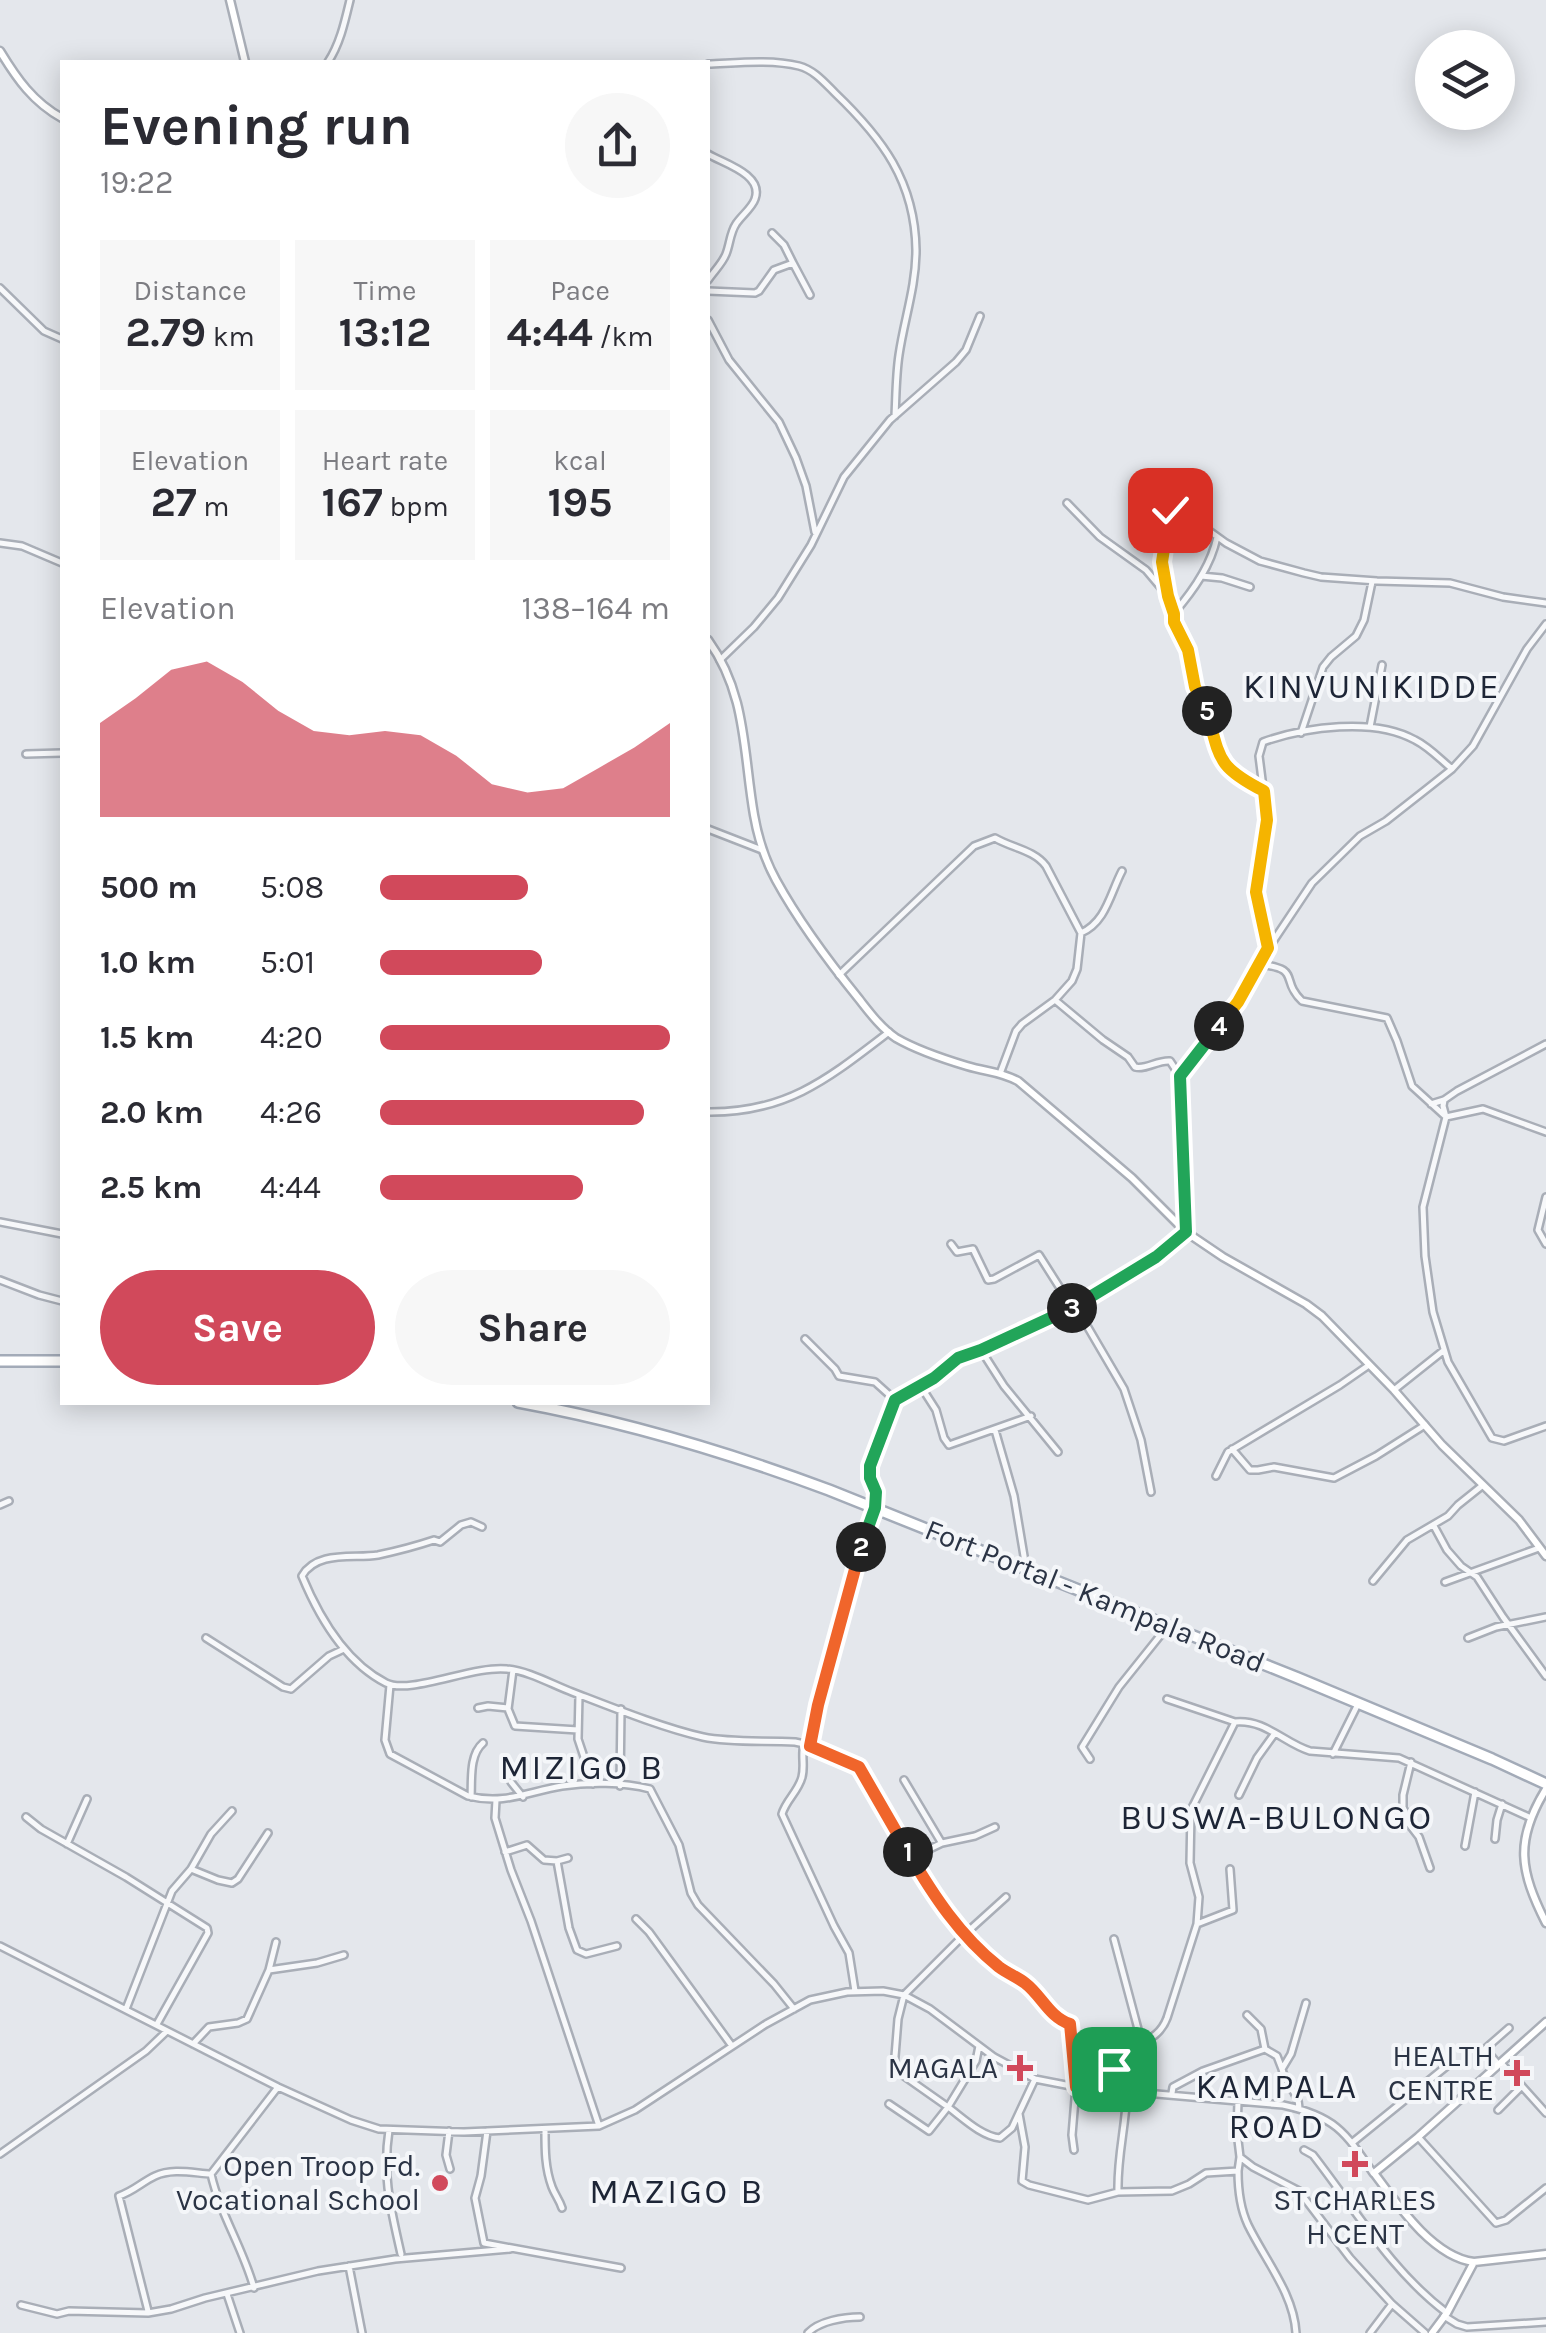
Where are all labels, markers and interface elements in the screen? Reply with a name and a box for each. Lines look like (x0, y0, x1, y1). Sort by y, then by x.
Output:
map controls (1415, 30, 1515, 130)
button: layers (1415, 30, 1515, 130)
button: share (565, 93, 670, 198)
text: Evening run (100, 94, 413, 158)
text: 19:22 (100, 164, 174, 201)
text: Distance (133, 274, 247, 307)
text: Time (354, 274, 416, 307)
text: Pace (550, 274, 610, 307)
text: 2.79 (125, 307, 206, 357)
text: 13:12 (339, 307, 431, 357)
text: 4:44 (506, 307, 593, 357)
text: km (206, 320, 255, 353)
text: /km (593, 320, 654, 353)
text: Elevation (131, 444, 249, 477)
text: Heart rate (322, 444, 448, 477)
text: kcal (553, 444, 607, 477)
pin (1128, 468, 1213, 553)
text: 27 (150, 477, 197, 527)
text: 167 (321, 477, 383, 527)
text: 195 (547, 477, 613, 527)
icon: check (1143, 483, 1198, 538)
text: m (197, 490, 230, 523)
text: bpm (383, 490, 449, 523)
text: Elevation (100, 590, 235, 627)
text: 138–164 m (521, 590, 670, 627)
district label: KINVUNIKIDDE (1243, 666, 1501, 707)
pin: 5 (1182, 686, 1232, 736)
text: 5 (1199, 694, 1215, 727)
text: 500 m (100, 869, 198, 906)
text: 5:08 (260, 869, 324, 906)
text: 1.0 km (100, 944, 196, 981)
text: 5:01 (260, 944, 315, 981)
pin: 4 (1194, 1001, 1244, 1051)
text: 4 (1211, 1009, 1227, 1042)
text: 1.5 km (100, 1019, 194, 1056)
text: 4:20 (260, 1019, 323, 1056)
text: 2.0 km (100, 1094, 204, 1131)
text: 4:26 (260, 1094, 322, 1131)
text: 2.5 km (100, 1169, 202, 1206)
text: 4:44 (260, 1169, 321, 1206)
button: Save (100, 1270, 375, 1385)
button: Share (395, 1270, 670, 1385)
pin: 3 (1047, 1283, 1097, 1333)
text: 3 (1063, 1291, 1081, 1324)
street label: Fort Portal - Kampala Road (920, 1511, 1270, 1681)
pin: 2 (836, 1522, 886, 1572)
text: 2 (853, 1530, 869, 1563)
district label: MIZIGO B (499, 1747, 665, 1788)
district label: BUSWA-BULONGO (1120, 1797, 1434, 1838)
pin: 1 (883, 1827, 933, 1877)
text: 1 (903, 1835, 913, 1868)
pin (1072, 2027, 1157, 2112)
place label: HEALTH CENTRE (1388, 2038, 1494, 2108)
icon: arrive (1087, 2042, 1142, 2097)
place label: MAGALA (888, 2050, 998, 2086)
marker: MAGALA (1007, 2055, 1033, 2081)
marker: HEALTH CENTRE (1504, 2060, 1530, 2086)
district label: KAMPALA ROAD (1195, 2066, 1359, 2147)
place label: Open Troop Fd. Vocational School (176, 2148, 420, 2218)
marker: ST CHARLES H CENT (1342, 2151, 1368, 2177)
district label: MAZIGO B (589, 2171, 765, 2212)
marker: Open Troop Fd. Vocational School (429, 2172, 451, 2194)
place label: ST CHARLES H CENT (1273, 2182, 1437, 2252)

